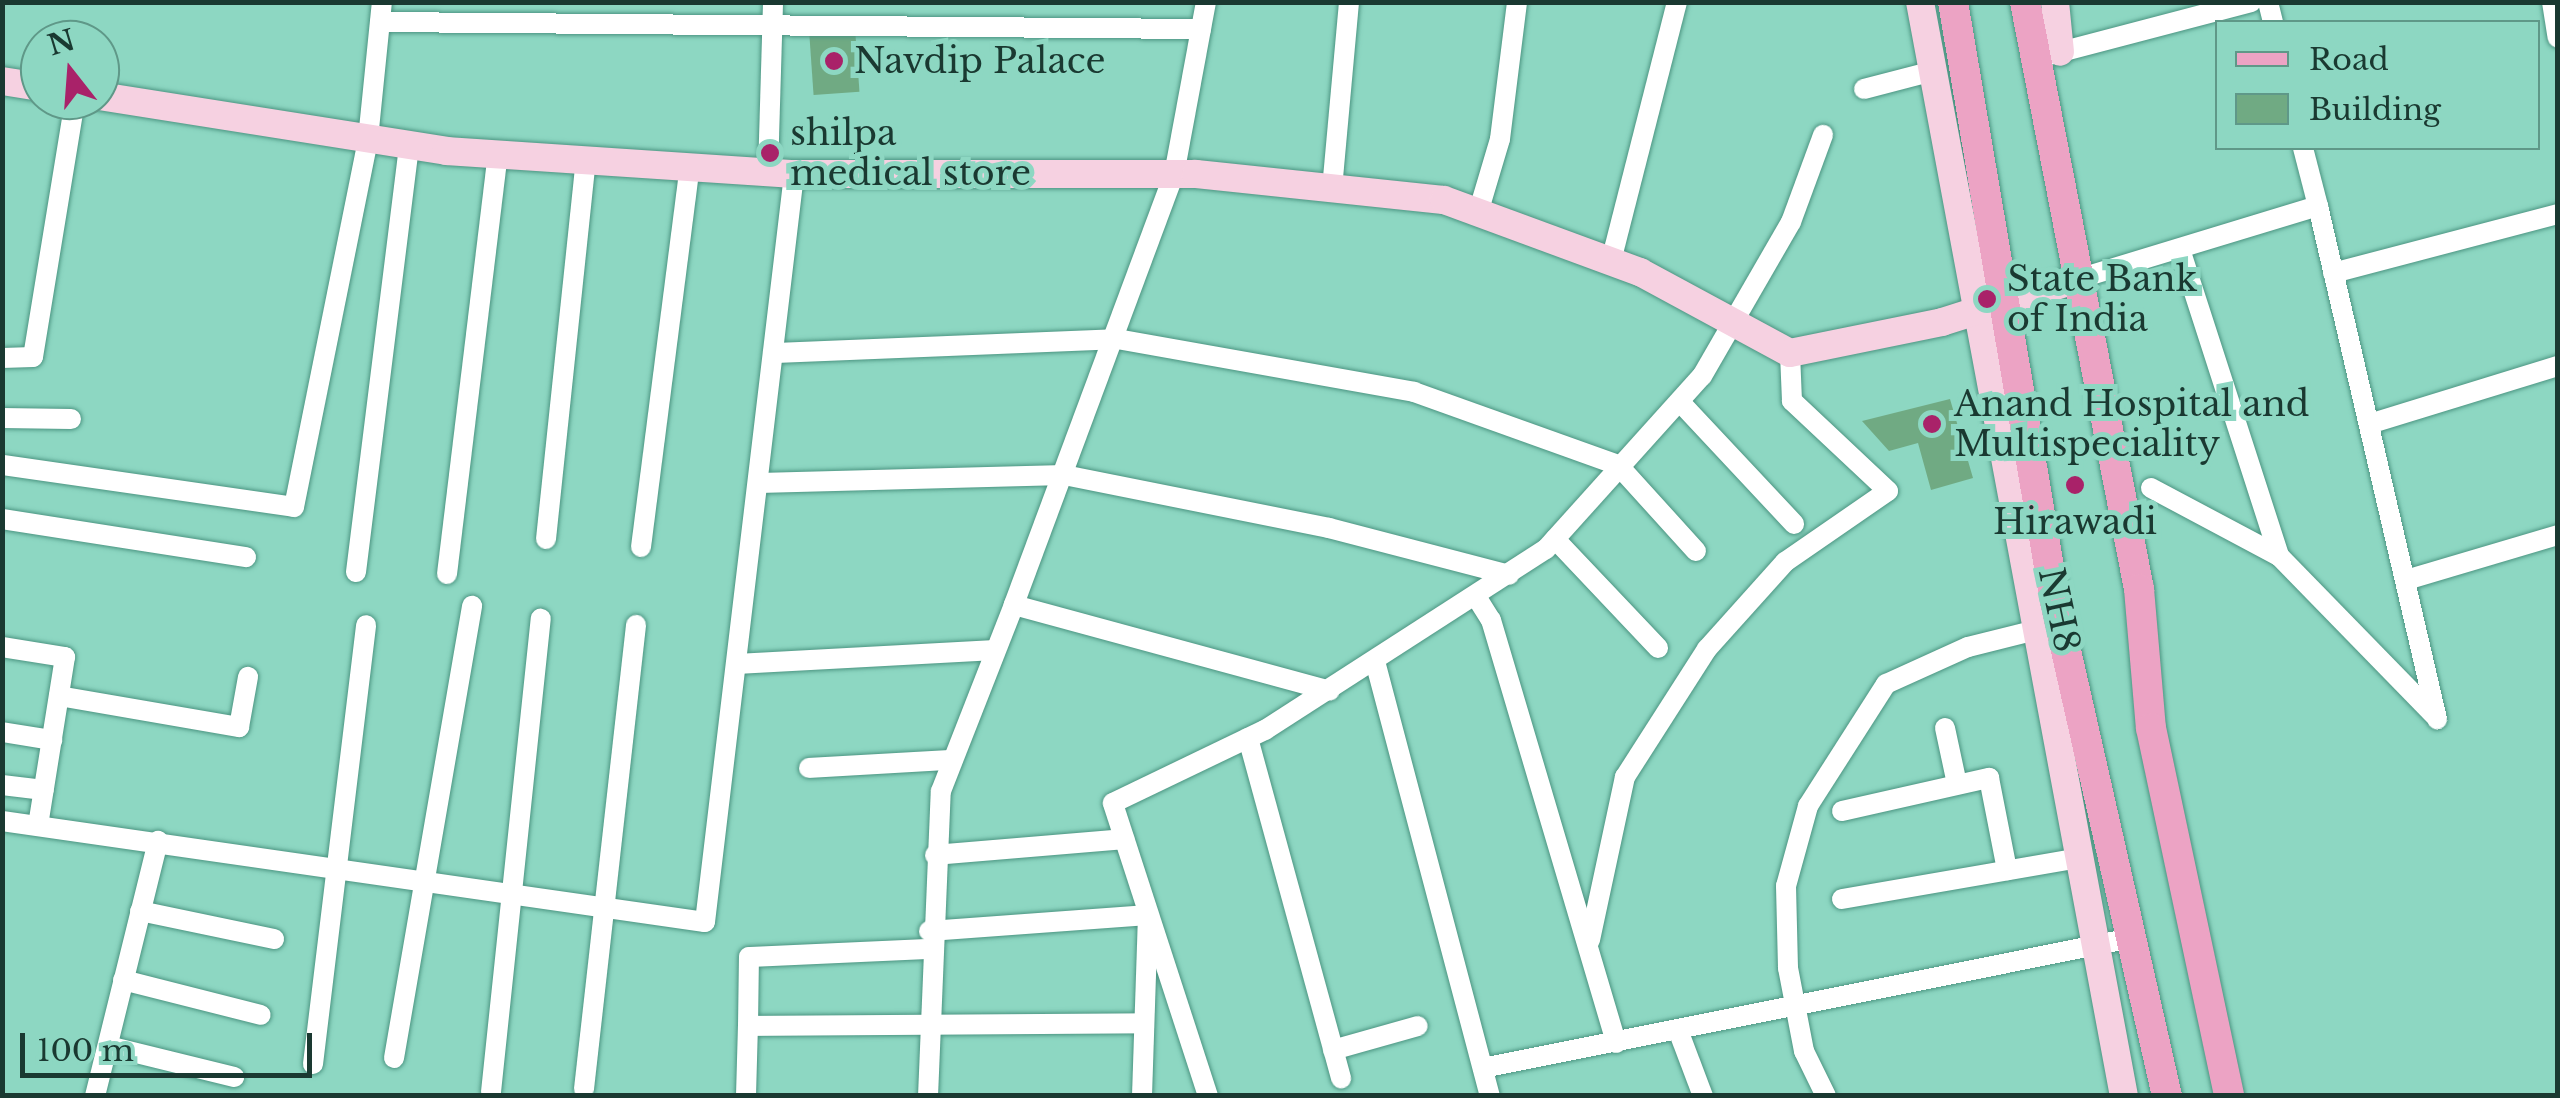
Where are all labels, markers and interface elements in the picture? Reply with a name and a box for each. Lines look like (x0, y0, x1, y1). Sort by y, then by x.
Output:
north arrow (20, 20, 120, 120)
legend (2215, 20, 2540, 150)
text: N (44, 22, 79, 63)
place label: Navdip Palace (854, 40, 1106, 82)
text: Road (2309, 41, 2389, 78)
marker: Navdip Palace (823, 50, 845, 72)
text: Building (2309, 91, 2441, 128)
place label: shilpa medical store (790, 112, 1031, 194)
marker: shilpa medical store (759, 142, 781, 164)
place label: State Bank of India (2007, 258, 2197, 340)
marker: State Bank of India (1976, 288, 1998, 310)
place label: Anand Hospital and Multispeciality (1954, 383, 2309, 465)
marker: Anand Hospital and Multispeciality (1919, 411, 1945, 437)
marker: Hirawadi (2064, 474, 2086, 496)
place label: Hirawadi (1993, 501, 2157, 543)
street label: NH8 (2030, 564, 2088, 656)
scale bar (25, 1013, 318, 1075)
text: 100 m (37, 1032, 134, 1069)

